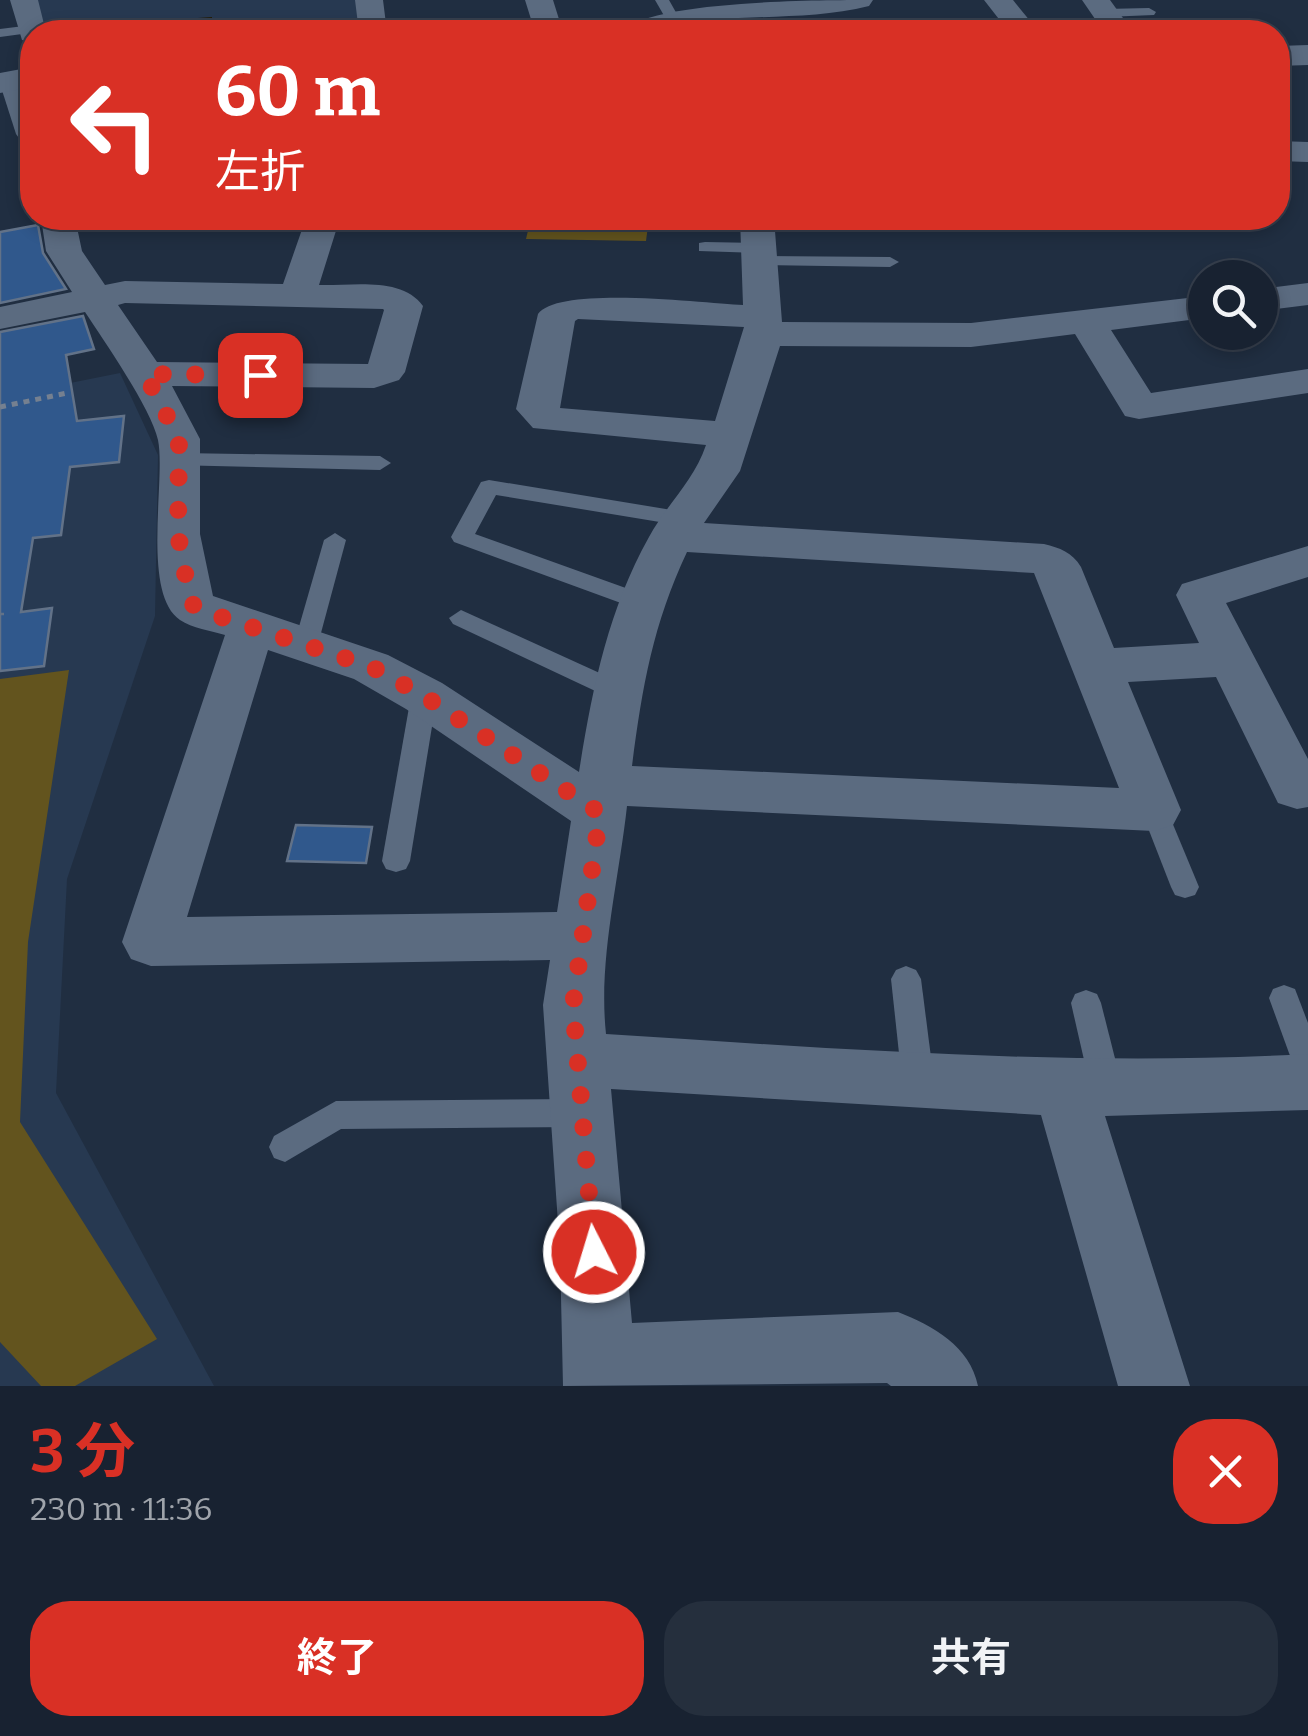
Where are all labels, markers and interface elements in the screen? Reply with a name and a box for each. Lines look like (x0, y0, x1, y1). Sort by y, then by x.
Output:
text: 60 m (215, 50, 380, 134)
icon: left (50, 60, 180, 190)
text: 左折 (215, 145, 305, 199)
map controls (1188, 260, 1278, 350)
button: search (1188, 260, 1278, 350)
pin (218, 333, 303, 418)
icon: arrive (233, 348, 288, 403)
position arrow (542, 1200, 646, 1304)
text: 3 分 (30, 1416, 135, 1488)
button: close (1173, 1419, 1278, 1524)
text: 230 m · 11:36 (30, 1490, 212, 1528)
button: 終了 (30, 1601, 644, 1716)
button: 共有 (664, 1601, 1278, 1716)

